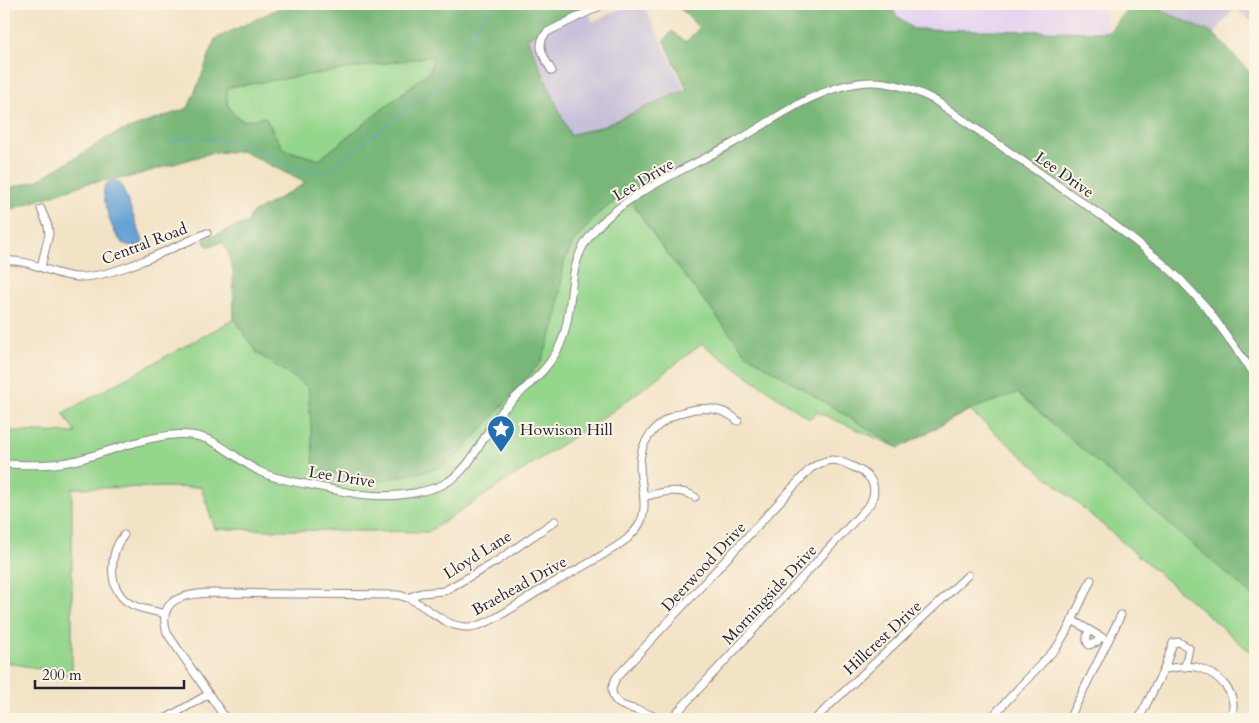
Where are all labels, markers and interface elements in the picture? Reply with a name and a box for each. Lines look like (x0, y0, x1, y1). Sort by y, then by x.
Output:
street label: Lee Drive (1031, 147, 1098, 203)
street label: Lee Drive (609, 153, 678, 207)
street label: Central Road (98, 217, 191, 270)
place icon: Howison Hill (486, 414, 516, 453)
place label: Howison Hill (520, 419, 613, 441)
street label: Lee Drive (307, 461, 377, 493)
street label: Deerwood Drive (656, 517, 751, 616)
street label: Lloyd Lane (439, 525, 516, 584)
street label: Morningside Drive (717, 540, 822, 650)
street label: Braehead Drive (468, 551, 571, 621)
street label: Hillcrest Drive (839, 596, 927, 680)
scale bar (35, 658, 184, 690)
text: 200 m (42, 665, 82, 685)

